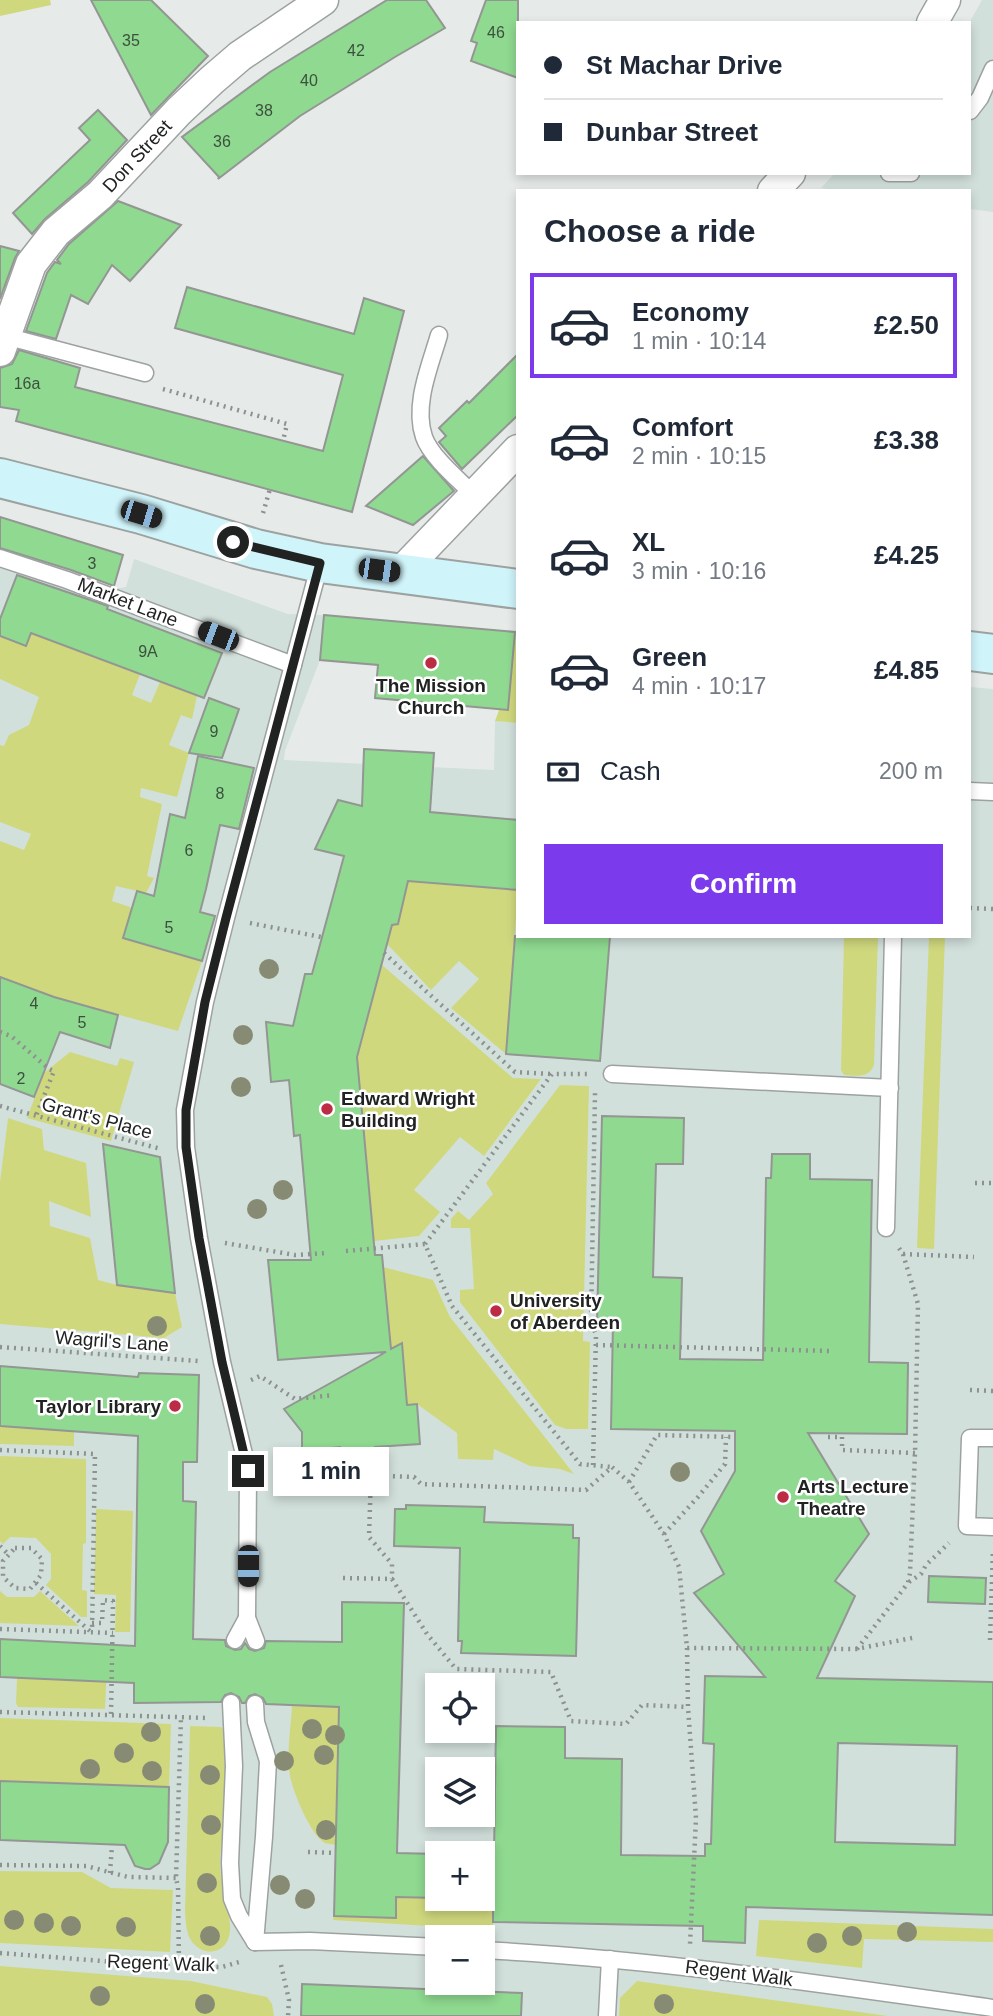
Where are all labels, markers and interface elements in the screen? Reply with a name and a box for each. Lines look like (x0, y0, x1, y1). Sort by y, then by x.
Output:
house number: 46 (487, 24, 505, 41)
house number: 35 (122, 32, 140, 49)
house number: 42 (347, 42, 365, 59)
text: St Machar Drive (586, 50, 783, 80)
house number: 40 (300, 72, 318, 89)
house number: 38 (255, 102, 273, 119)
street label: Don Street (98, 115, 176, 196)
text: Dunbar Street (586, 117, 758, 147)
house number: 36 (213, 133, 231, 150)
text: Choose a ride (544, 213, 756, 249)
icon: car (548, 294, 611, 357)
text: Economy (632, 297, 749, 327)
text: £2.50 (874, 310, 939, 340)
text: 1 min · 10:14 (632, 328, 766, 354)
house number: 16a (14, 375, 40, 392)
icon: car (548, 409, 611, 472)
text: Comfort (632, 412, 733, 442)
text: £3.38 (874, 425, 939, 455)
text: 2 min · 10:15 (632, 443, 766, 469)
car (118, 498, 165, 530)
icon: car (548, 524, 611, 587)
route start (217, 526, 249, 558)
text: XL (632, 527, 665, 557)
text: £4.25 (874, 540, 939, 570)
house number: 3 (88, 555, 97, 572)
car (357, 557, 402, 583)
text: 3 min · 10:16 (632, 558, 766, 584)
street label: Market Lane (75, 573, 181, 631)
car (195, 619, 242, 653)
icon: car (548, 639, 611, 702)
text: Green (632, 642, 707, 672)
house number: 9A (138, 643, 158, 660)
marker: The Mission Church (423, 655, 439, 671)
text: £4.85 (874, 655, 939, 685)
text: 4 min · 10:17 (632, 673, 766, 699)
place label: The Mission Church (376, 675, 486, 718)
house number: 9 (210, 723, 219, 740)
icon: cash (544, 753, 582, 791)
text: Cash (600, 756, 661, 786)
text: 200 m (879, 758, 943, 784)
house number: 8 (216, 785, 225, 802)
house number: 6 (185, 842, 194, 859)
button: Confirm (544, 844, 943, 924)
house number: 5 (165, 919, 174, 936)
house number: 4 (30, 995, 39, 1012)
house number: 5 (78, 1014, 87, 1031)
house number: 2 (17, 1070, 26, 1087)
place label: Edward Wright Building (341, 1088, 475, 1131)
street label: Grant's Place (39, 1093, 155, 1143)
marker: Edward Wright Building (319, 1101, 335, 1117)
place label: University of Aberdeen (510, 1290, 620, 1333)
marker: University of Aberdeen (488, 1303, 504, 1319)
street label: Wagril's Lane (54, 1327, 170, 1355)
place label: Taylor Library (36, 1396, 161, 1417)
marker: Taylor Library (167, 1398, 183, 1414)
callout: 1 min (272, 1446, 388, 1496)
route end (232, 1455, 264, 1487)
text: 1 min (301, 1458, 361, 1484)
place label: Arts Lecture Theatre (797, 1476, 909, 1519)
marker: Arts Lecture Theatre (775, 1489, 791, 1505)
car (238, 1545, 259, 1587)
map controls (425, 1673, 495, 1995)
button: locate (425, 1673, 495, 1743)
button: layers (425, 1757, 495, 1827)
button: + (425, 1841, 495, 1911)
button: − (425, 1925, 495, 1995)
street label: Regent Walk (107, 1951, 216, 1975)
street label: Regent Walk (684, 1956, 794, 1990)

